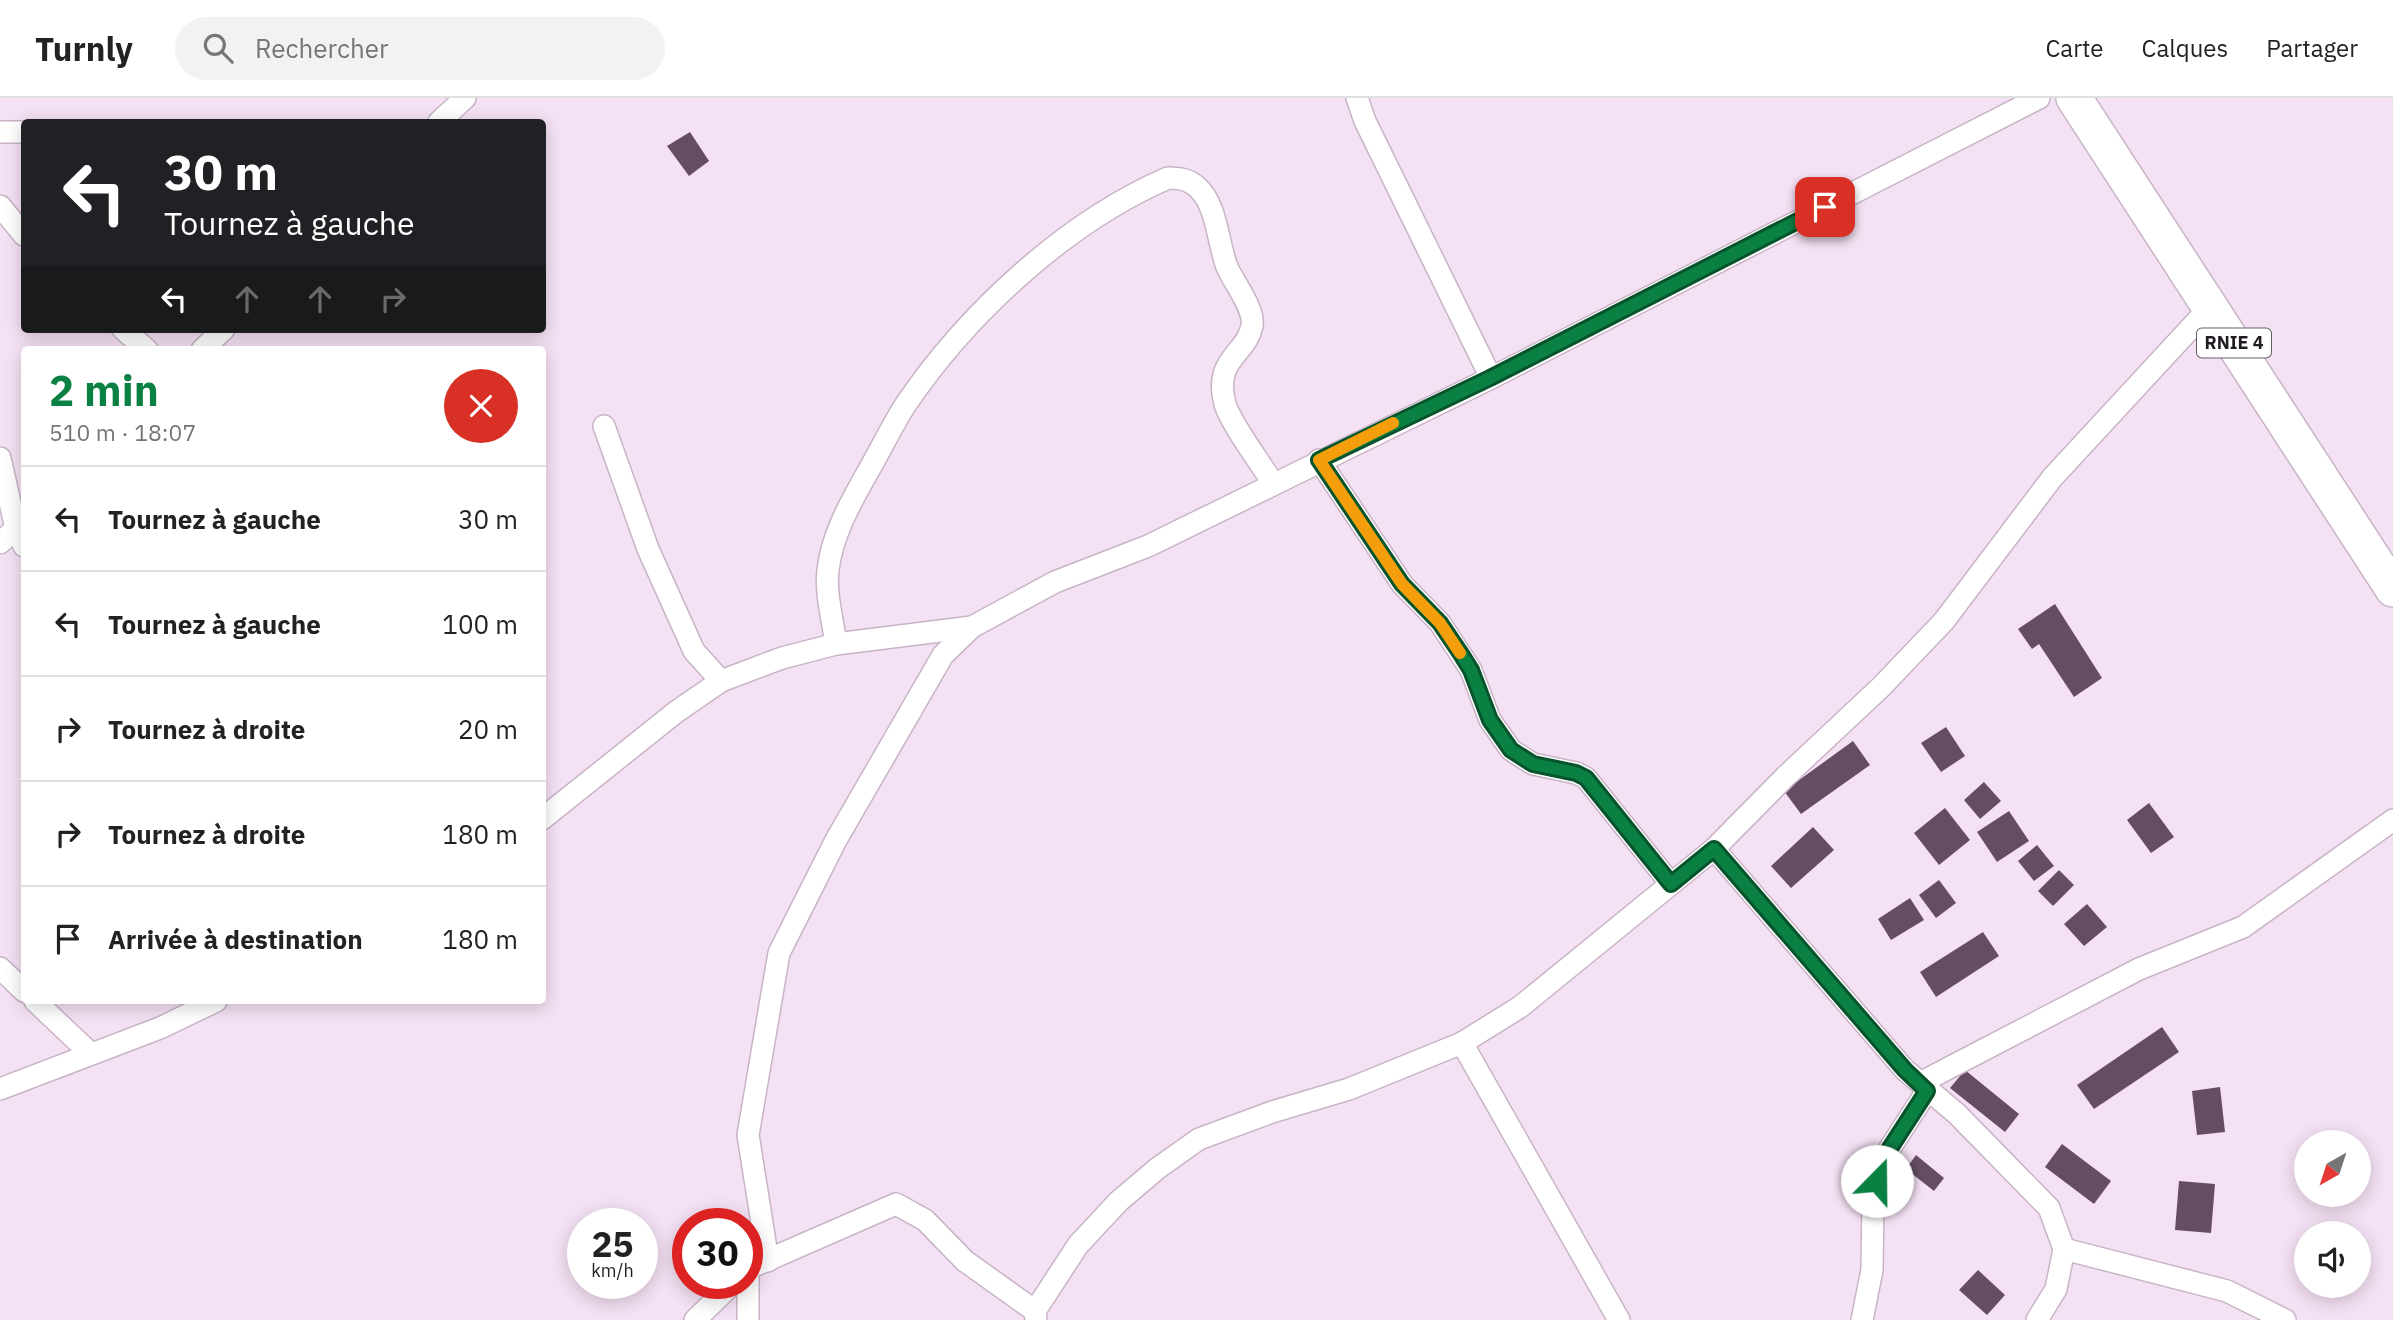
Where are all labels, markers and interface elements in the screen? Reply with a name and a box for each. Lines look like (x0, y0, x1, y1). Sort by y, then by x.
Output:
search box (175, 17, 665, 80)
text: Turnly (35, 27, 133, 70)
icon: search (199, 29, 237, 67)
text: Rechercher (255, 31, 389, 65)
text: Carte (2045, 32, 2104, 64)
text: Calques (2142, 32, 2228, 64)
text: Partager (2266, 32, 2358, 64)
text: 30 m (164, 140, 278, 203)
icon: left (49, 147, 140, 238)
pin (1795, 177, 1855, 237)
icon: arrive (1806, 188, 1844, 226)
text: Tournez à gauche (164, 202, 415, 244)
icon: left (155, 280, 193, 318)
icon: ahead (228, 280, 266, 318)
icon: ahead (301, 280, 339, 318)
icon: right (374, 280, 412, 318)
road number: RNIE 4 (2197, 328, 2271, 358)
text: 2 min (49, 363, 159, 418)
button: close (444, 369, 518, 443)
text: 510 m · 18:07 (49, 417, 196, 447)
icon: left (49, 500, 87, 538)
text: Tournez à gauche (108, 502, 321, 536)
text: 30 m (458, 502, 518, 536)
icon: left (49, 605, 87, 643)
text: Tournez à gauche (108, 607, 321, 641)
text: 100 m (442, 607, 518, 641)
icon: right (49, 710, 87, 748)
text: Tournez à droite (108, 712, 305, 746)
text: 20 m (458, 712, 518, 746)
icon: right (49, 815, 87, 853)
text: Tournez à droite (108, 817, 305, 851)
text: 180 m (442, 817, 518, 851)
icon: arrive (49, 920, 87, 958)
text: Arrivée à destination (108, 922, 363, 956)
text: 180 m (442, 922, 518, 956)
north arrow (2294, 1130, 2371, 1208)
map controls (2294, 1130, 2371, 1298)
position arrow (1840, 1144, 1914, 1218)
speed limit sign: 30 (672, 1208, 763, 1299)
text: 25 (591, 1221, 634, 1267)
button: sound (2294, 1221, 2371, 1298)
text: km/h (591, 1259, 634, 1282)

